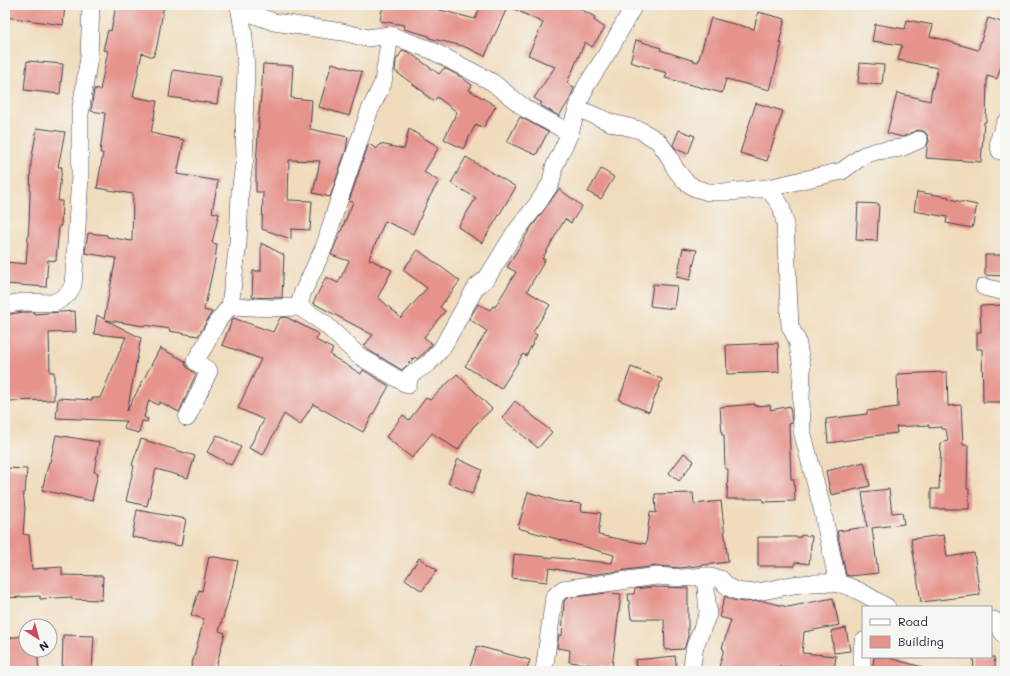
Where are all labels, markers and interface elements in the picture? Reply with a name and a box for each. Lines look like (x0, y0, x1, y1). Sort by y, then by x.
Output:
legend (862, 606, 992, 658)
text: Road (898, 613, 928, 629)
north arrow (18, 618, 58, 658)
text: Building (898, 633, 944, 649)
text: N (36, 638, 52, 655)

